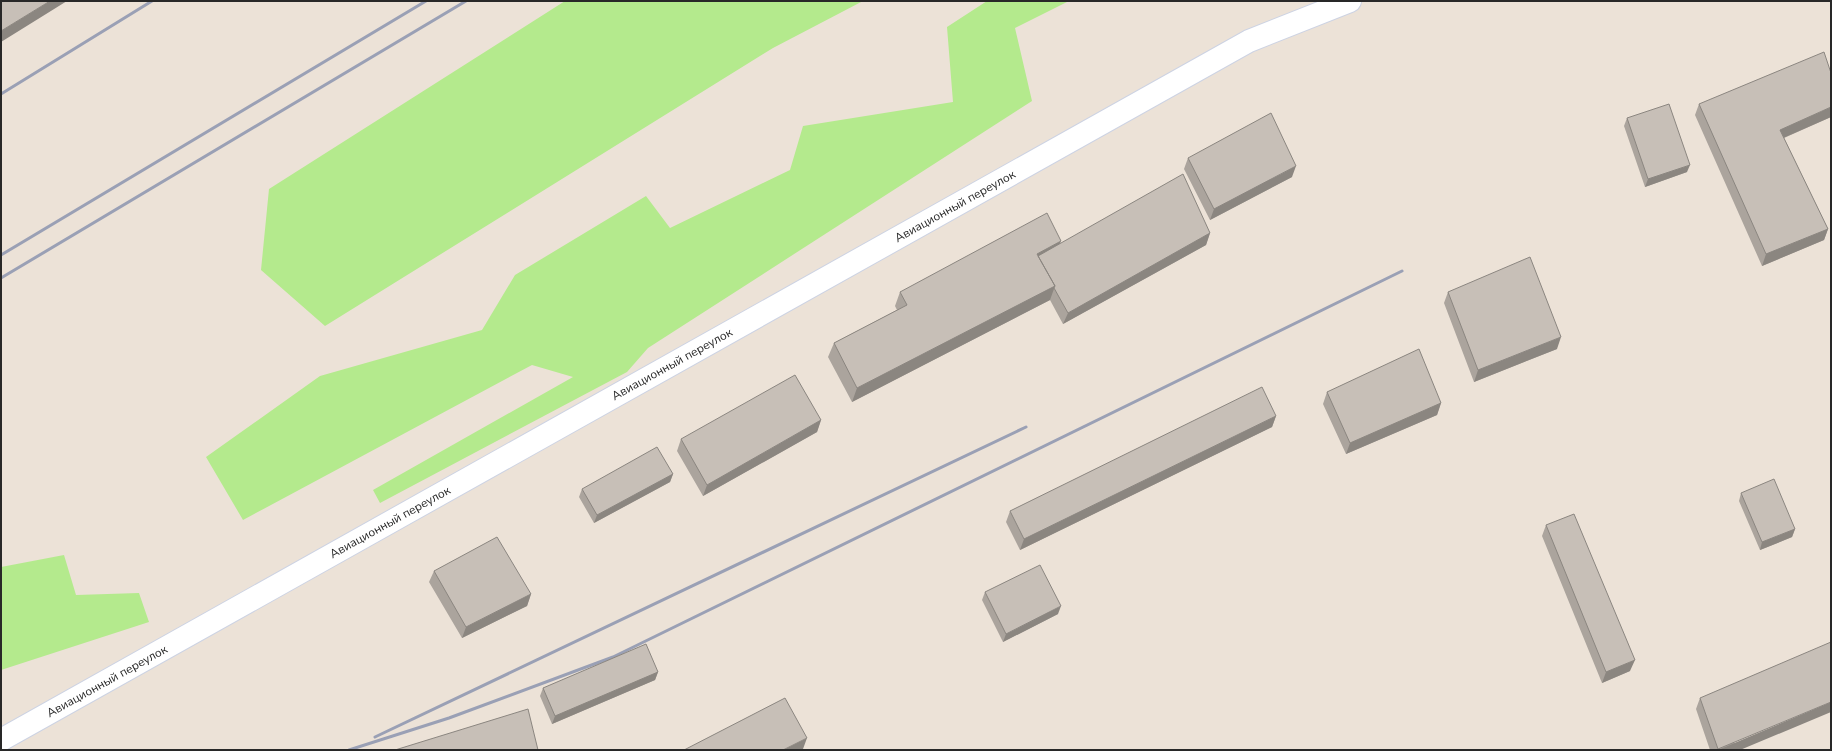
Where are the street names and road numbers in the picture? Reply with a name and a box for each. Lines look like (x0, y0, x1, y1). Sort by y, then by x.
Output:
street label: Авиационный переулок (892, 166, 1019, 246)
street label: Авиационный переулок (609, 324, 736, 404)
street label: Авиационный переулок (327, 482, 454, 562)
street label: Авиационный переулок (44, 641, 171, 721)

